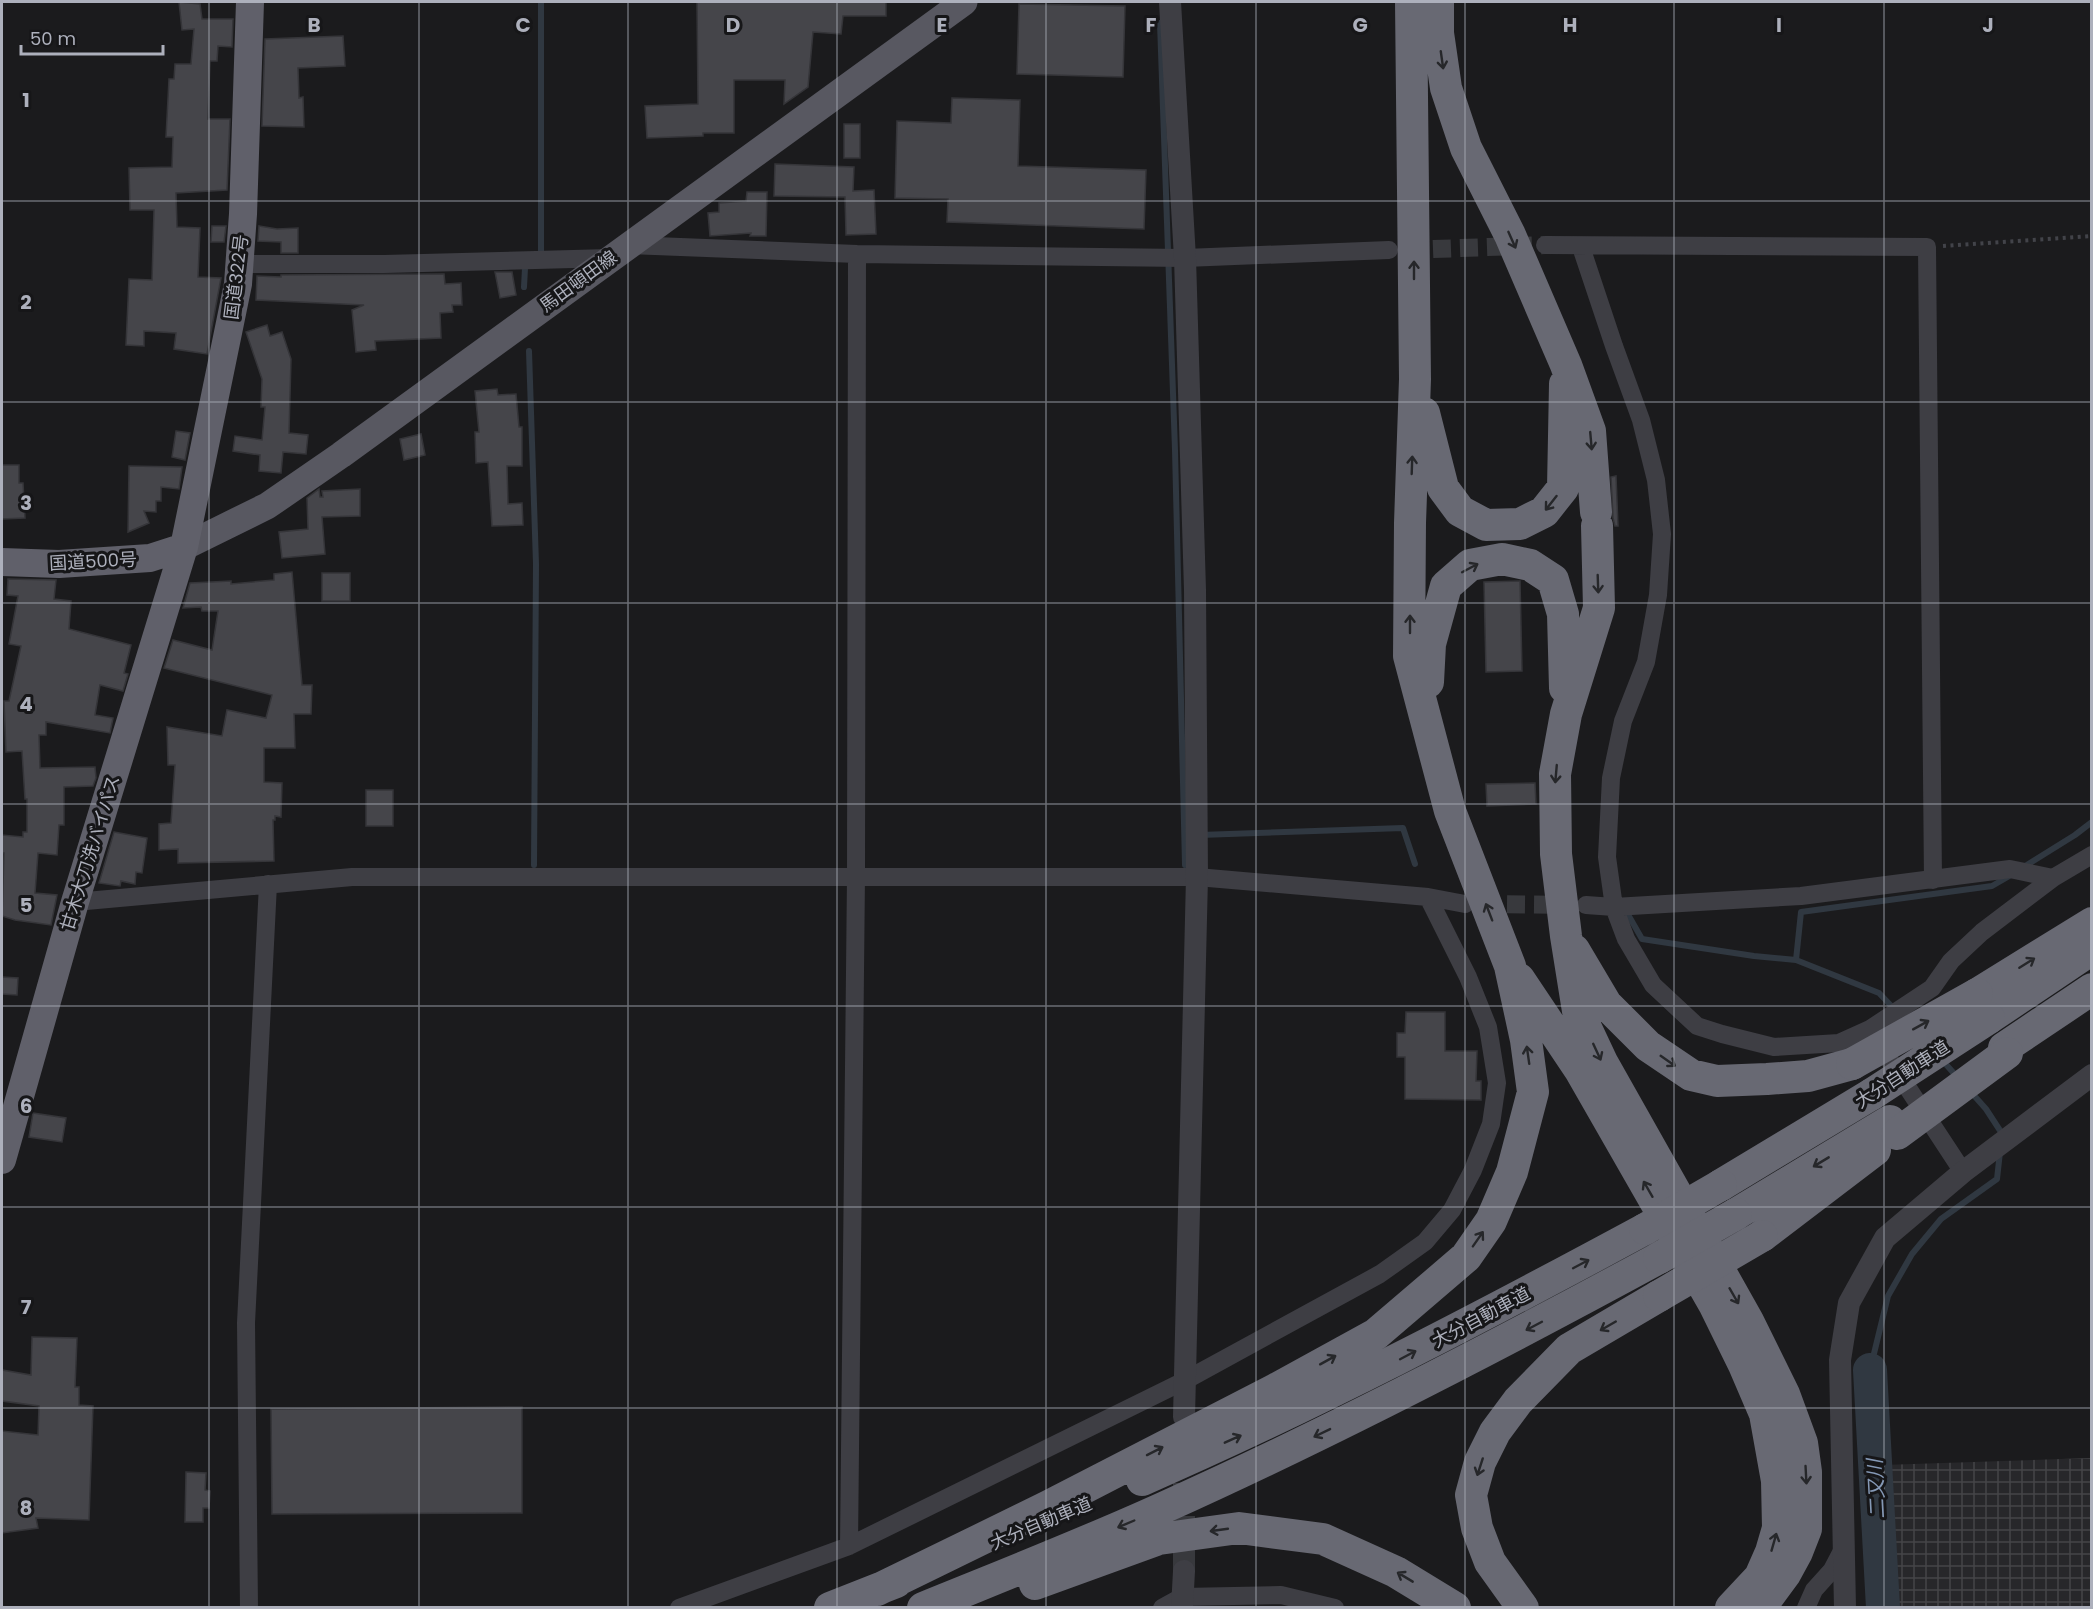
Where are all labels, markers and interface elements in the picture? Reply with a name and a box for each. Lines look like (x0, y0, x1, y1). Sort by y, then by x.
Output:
text: B (307, 11, 321, 39)
text: C (515, 11, 531, 39)
text: D (726, 11, 740, 39)
text: E (937, 11, 947, 39)
text: F (1146, 11, 1157, 39)
text: G (1352, 11, 1368, 39)
text: H (1563, 11, 1577, 39)
text: I (1776, 11, 1782, 39)
text: J (1982, 11, 1994, 39)
scale bar (21, 18, 164, 56)
text: 50 m (30, 26, 76, 51)
one-way arrow (1436, 49, 1447, 69)
text: 1 (22, 86, 30, 114)
one-way arrow (1507, 231, 1518, 249)
street label: 国道322号 (218, 233, 254, 321)
street label: 馬田頓田線 (534, 244, 622, 318)
one-way arrow (1408, 260, 1420, 280)
text: 2 (20, 288, 32, 316)
one-way arrow (1585, 430, 1596, 450)
one-way arrow (1406, 455, 1418, 475)
text: 3 (20, 489, 32, 517)
one-way arrow (1544, 495, 1557, 511)
street label: 国道500号 (48, 546, 138, 576)
one-way arrow (1461, 561, 1479, 573)
one-way arrow (1592, 574, 1604, 594)
one-way arrow (1404, 615, 1416, 635)
text: 4 (19, 690, 33, 718)
one-way arrow (1550, 763, 1561, 783)
street label: 甘木大刀洗バイパス (54, 772, 126, 934)
text: 5 (20, 891, 33, 919)
one-way arrow (1483, 903, 1494, 921)
one-way arrow (2018, 956, 2035, 968)
one-way arrow (1912, 1019, 1929, 1031)
street label: 大分自動車道 (1850, 1034, 1954, 1114)
one-way arrow (1592, 1043, 1604, 1061)
one-way arrow (1522, 1046, 1533, 1066)
one-way arrow (1660, 1055, 1676, 1067)
text: 6 (20, 1092, 32, 1120)
one-way arrow (1813, 1156, 1830, 1168)
one-way arrow (1642, 1181, 1654, 1198)
one-way arrow (1472, 1232, 1484, 1248)
one-way arrow (1572, 1258, 1589, 1270)
street label: 大分自動車道 (1427, 1281, 1535, 1353)
one-way arrow (1729, 1286, 1740, 1304)
text: 7 (21, 1293, 32, 1321)
one-way arrow (1600, 1320, 1617, 1332)
one-way arrow (1525, 1321, 1543, 1332)
one-way arrow (1399, 1349, 1417, 1360)
one-way arrow (1319, 1354, 1336, 1366)
one-way arrow (1314, 1428, 1332, 1440)
one-way arrow (1223, 1433, 1241, 1445)
one-way arrow (1146, 1445, 1164, 1456)
water label: 二又川 (1860, 1456, 1892, 1520)
one-way arrow (1473, 1457, 1484, 1475)
one-way arrow (1800, 1465, 1811, 1484)
street label: 大分自動車道 (986, 1490, 1096, 1556)
text: 8 (20, 1494, 32, 1522)
one-way arrow (1117, 1519, 1136, 1530)
one-way arrow (1210, 1525, 1230, 1536)
one-way arrow (1769, 1533, 1780, 1552)
one-way arrow (1397, 1570, 1414, 1582)

